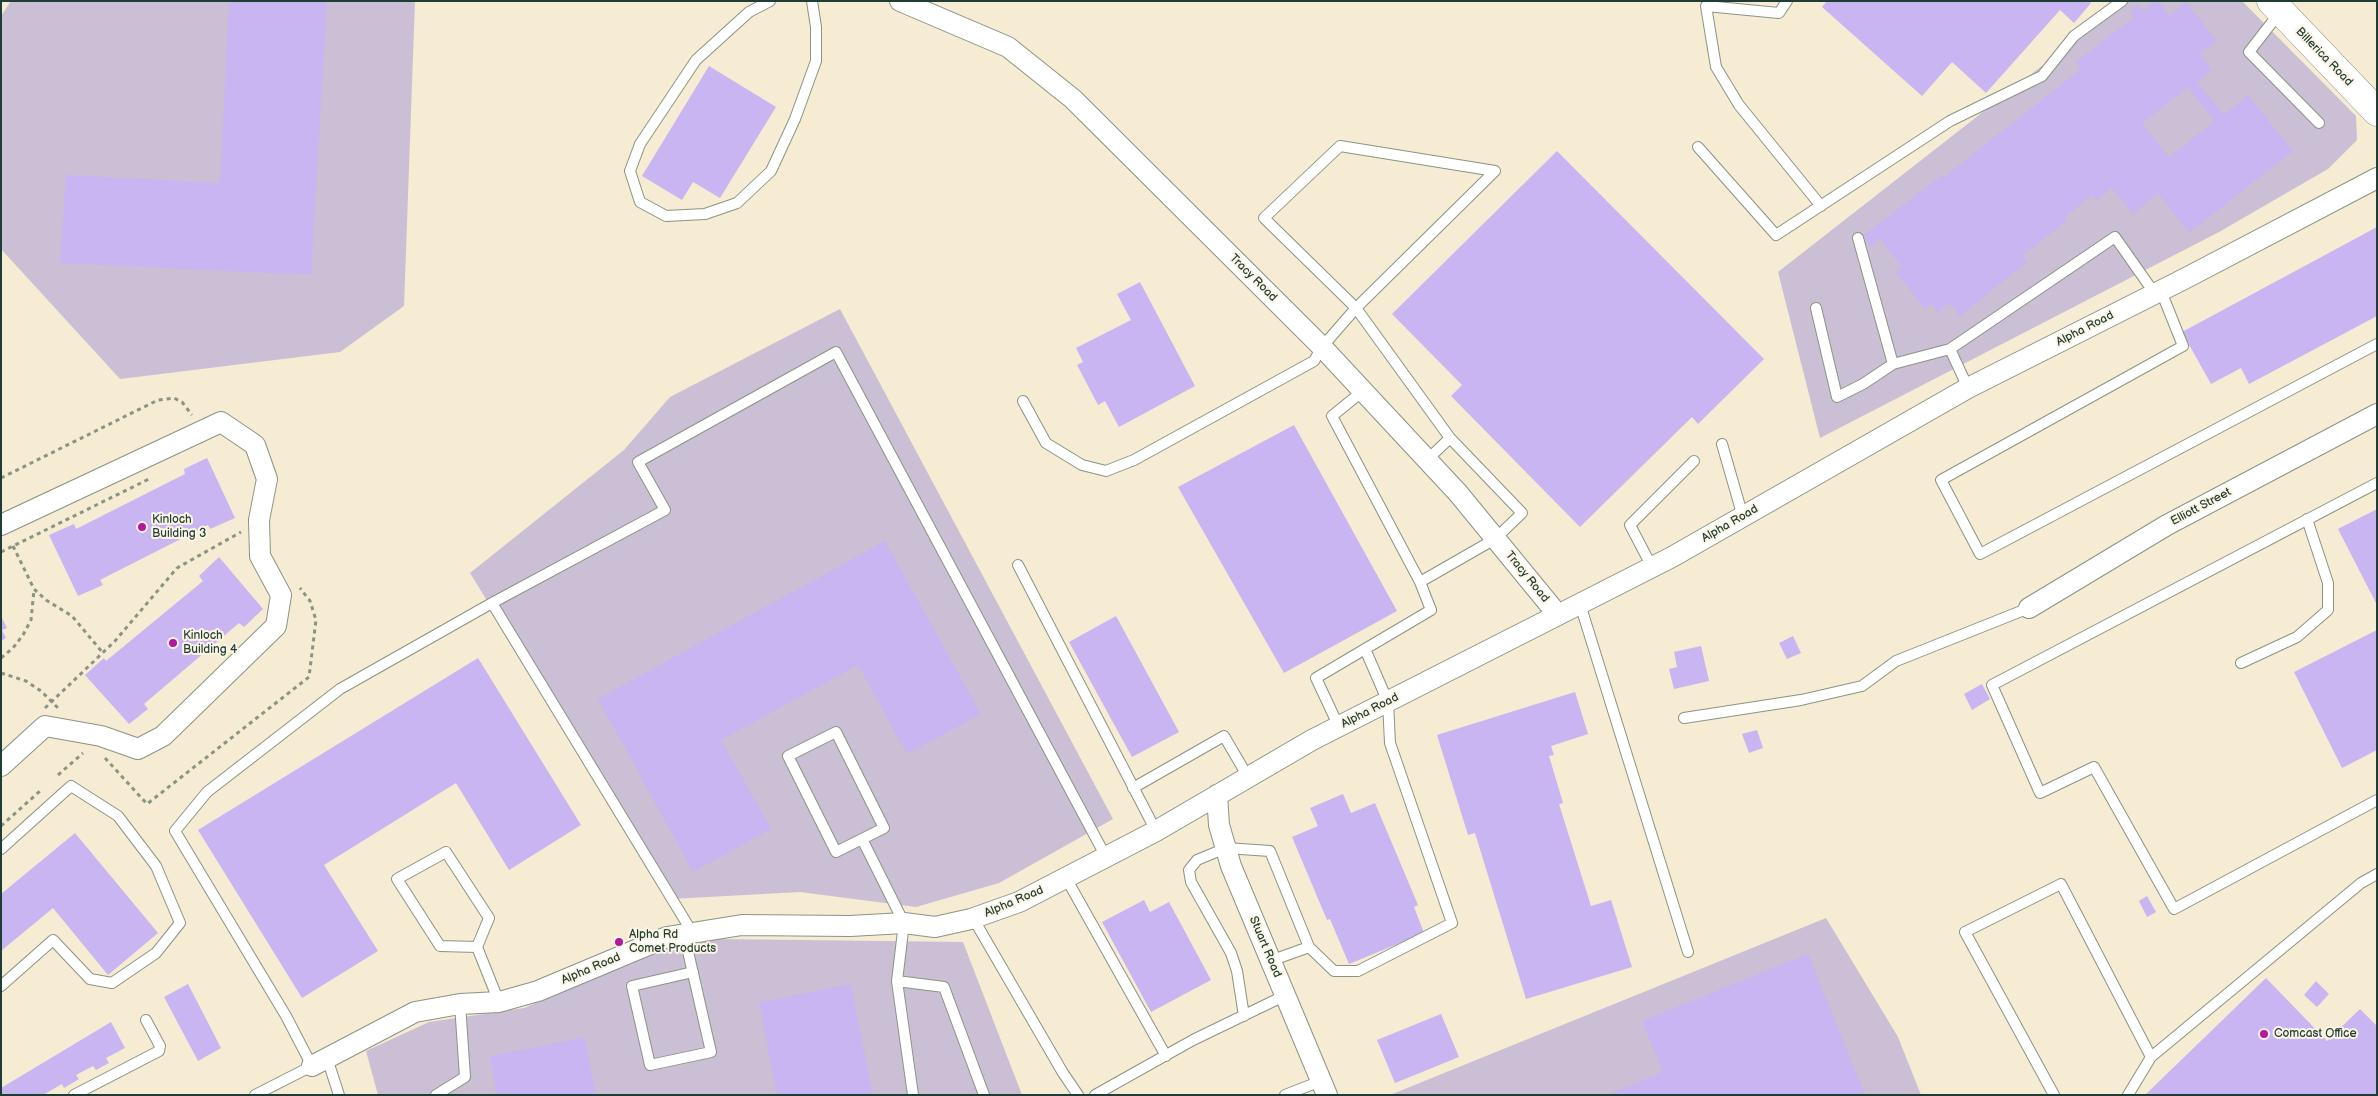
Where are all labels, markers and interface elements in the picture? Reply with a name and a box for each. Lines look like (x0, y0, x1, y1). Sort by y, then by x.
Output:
street label: Billerica Road (2292, 25, 2356, 89)
street label: Tracy Road (1226, 251, 1280, 305)
street label: Alpha Road (2054, 308, 2116, 350)
street label: Elliott Street (2168, 485, 2234, 529)
street label: Alpha Road (1699, 502, 1761, 546)
place label: Kinloch Building 3 (152, 513, 206, 541)
marker: Kinloch Building 3 (136, 521, 148, 533)
street label: Tracy Road (1502, 549, 1552, 605)
place label: Kinloch Building 4 (183, 629, 237, 657)
marker: Kinloch Building 4 (167, 637, 179, 649)
street label: Alpha Road (1339, 690, 1401, 732)
street label: Alpha Road (982, 883, 1046, 921)
street label: Stuart Road (1246, 914, 1284, 980)
place label: Alpha Rd Comet Products (629, 928, 716, 956)
marker: Alpha Rd Comet Products (613, 936, 625, 948)
street label: Alpha Road (559, 950, 623, 988)
place label: Comcast Office (2274, 1027, 2356, 1041)
marker: Comcast Office (2258, 1028, 2270, 1040)

